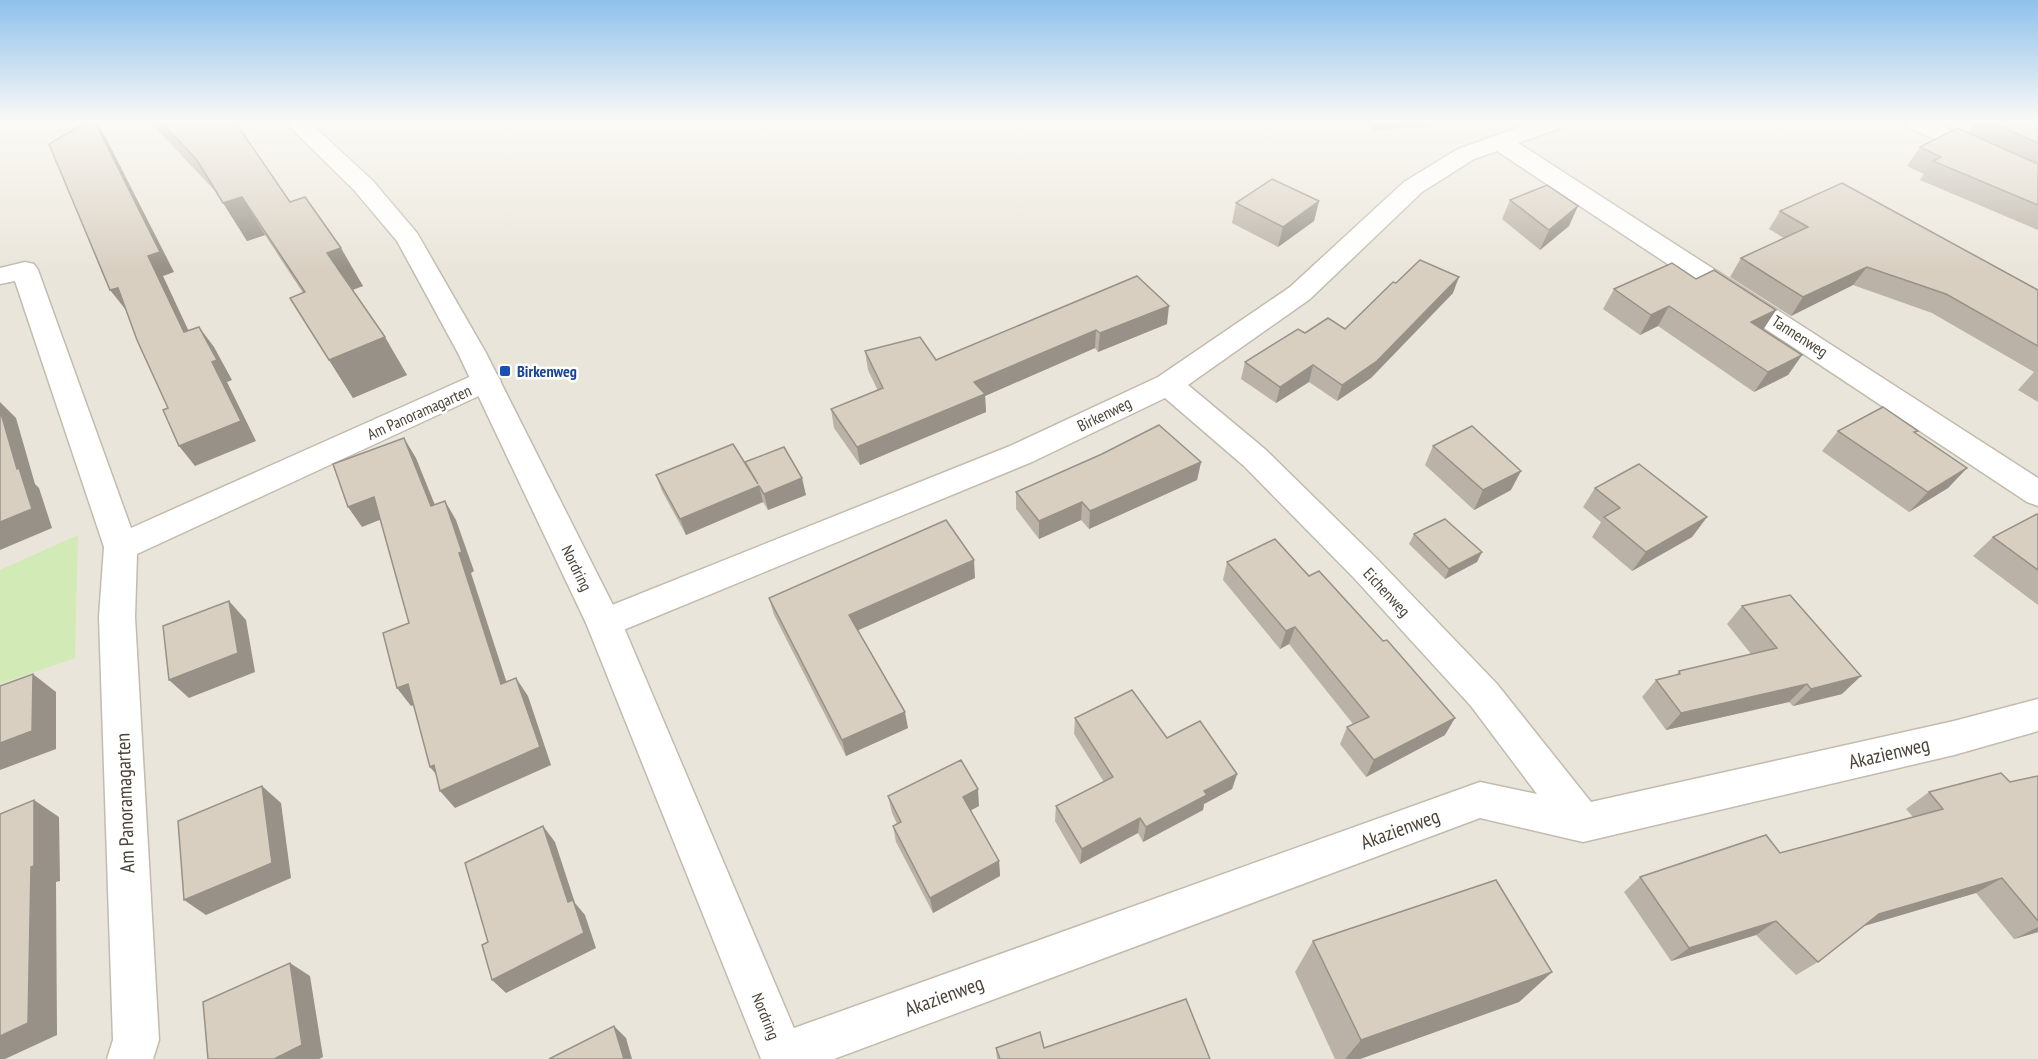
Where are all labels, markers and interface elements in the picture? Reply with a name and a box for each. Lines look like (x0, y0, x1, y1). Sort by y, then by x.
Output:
street label: Tannenweg (1768, 311, 1832, 361)
place label: Birkenweg (517, 361, 577, 381)
marker: Birkenweg (498, 364, 512, 378)
street label: Am Panoramagarten (364, 380, 474, 444)
street label: Birkenweg (1074, 392, 1134, 436)
street label: Nordring (557, 542, 597, 594)
street label: Eichenweg (1359, 563, 1415, 621)
street label: Akazienweg (1846, 731, 1932, 775)
street label: Am Panoramagarten (110, 733, 140, 873)
street label: Akazienweg (1357, 803, 1443, 855)
street label: Akazienweg (901, 970, 987, 1022)
street label: Nordring (748, 990, 784, 1042)

